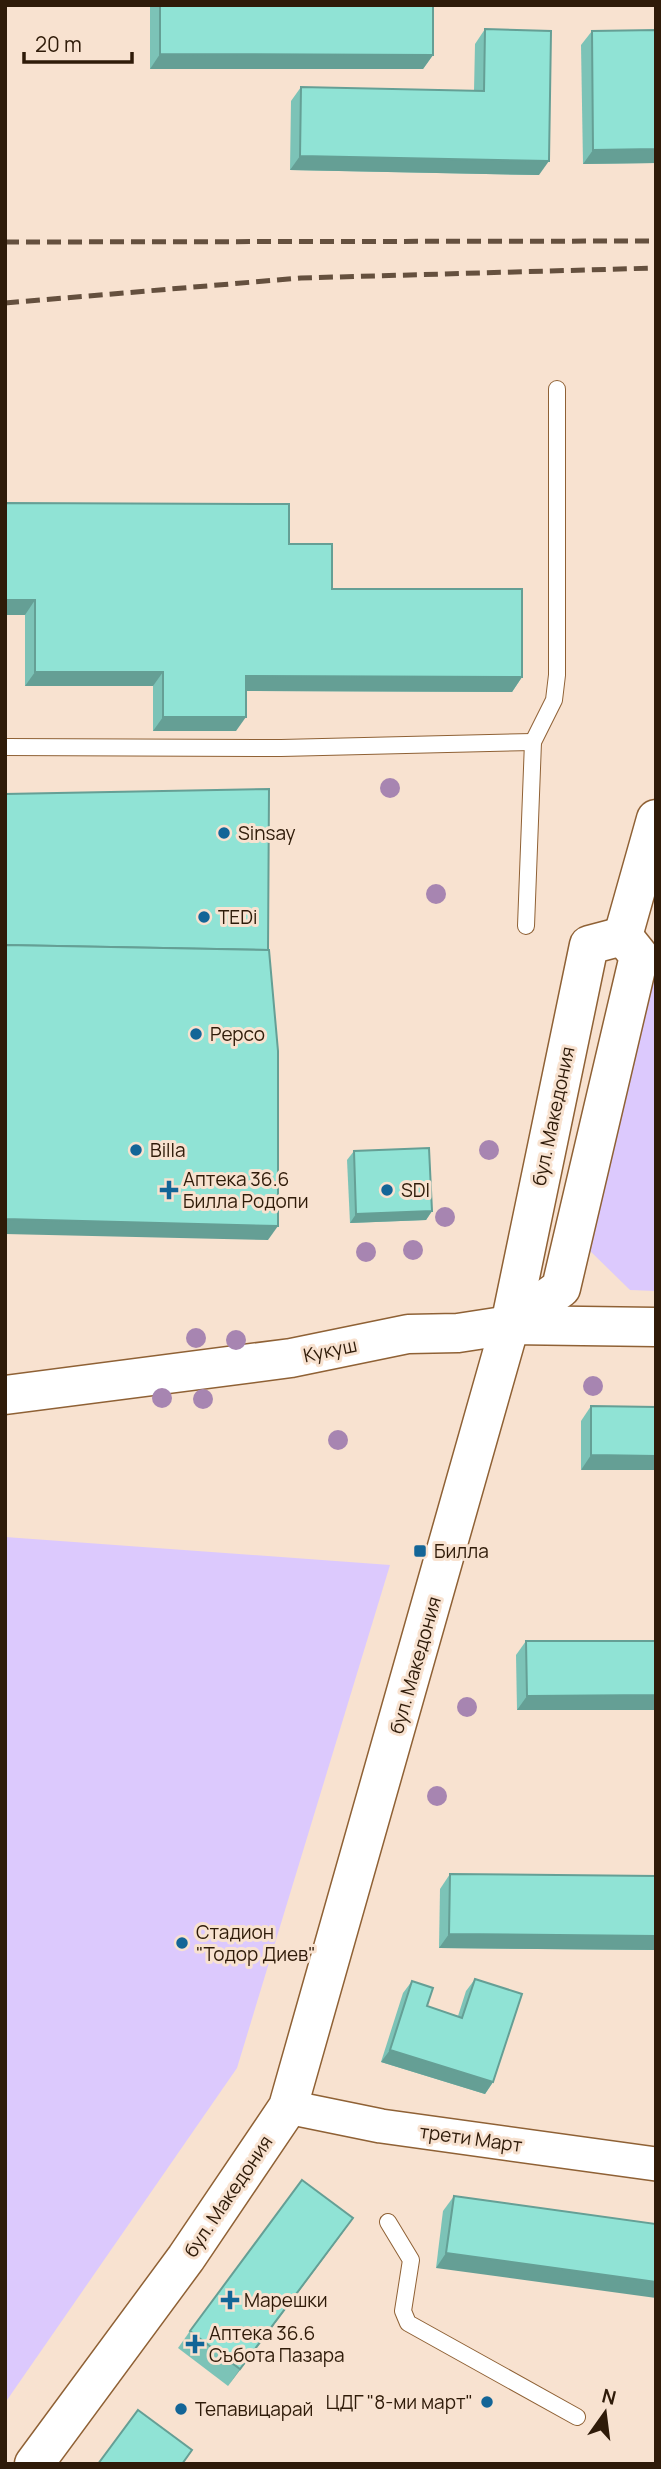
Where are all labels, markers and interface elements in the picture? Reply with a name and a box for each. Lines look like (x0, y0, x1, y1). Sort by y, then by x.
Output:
scale bar (24, 21, 133, 65)
text: 20 m (35, 30, 82, 58)
place label: Sinsay (238, 820, 295, 846)
marker: Sinsay (216, 825, 232, 841)
place label: TEDi (218, 904, 257, 930)
marker: TEDi (196, 909, 212, 925)
place label: Pepco (210, 1021, 265, 1047)
marker: Pepco (188, 1026, 204, 1042)
street label: бул. Македония (526, 1044, 580, 1188)
place label: Billa (150, 1137, 186, 1163)
marker: Billa (128, 1142, 144, 1158)
place label: Аптека 36.6 Билла Родопи (183, 1166, 308, 1214)
place label: SDI (401, 1177, 430, 1203)
marker: Аптека 36.6 Билла Родопи (161, 1182, 177, 1198)
marker: SDI (379, 1182, 395, 1198)
street label: Кукуш (301, 1332, 359, 1368)
place label: Билла (434, 1538, 489, 1564)
marker: Билла (412, 1543, 428, 1559)
street label: бул. Македония (383, 1593, 447, 1737)
place label: Стадион "Тодор Диев" (196, 1919, 316, 1967)
marker: Стадион "Тодор Диев" (174, 1935, 190, 1951)
street label: трети Март (418, 2118, 524, 2158)
street label: бул. Македония (178, 2130, 278, 2262)
place label: Марешки (244, 2287, 328, 2313)
marker: Марешки (222, 2292, 238, 2308)
place label: Аптека 36.6 Събота Пазара (209, 2320, 345, 2368)
marker: Аптека 36.6 Събота Пазара (187, 2336, 203, 2352)
north arrow (570, 2378, 640, 2448)
text: N (599, 2382, 619, 2411)
place label: ЦДГ "8-ми март" (326, 2389, 473, 2415)
marker: ЦДГ "8-ми март" (479, 2394, 495, 2410)
place label: Тепавицарай (195, 2396, 313, 2422)
marker: Тепавицарай (173, 2401, 189, 2417)

